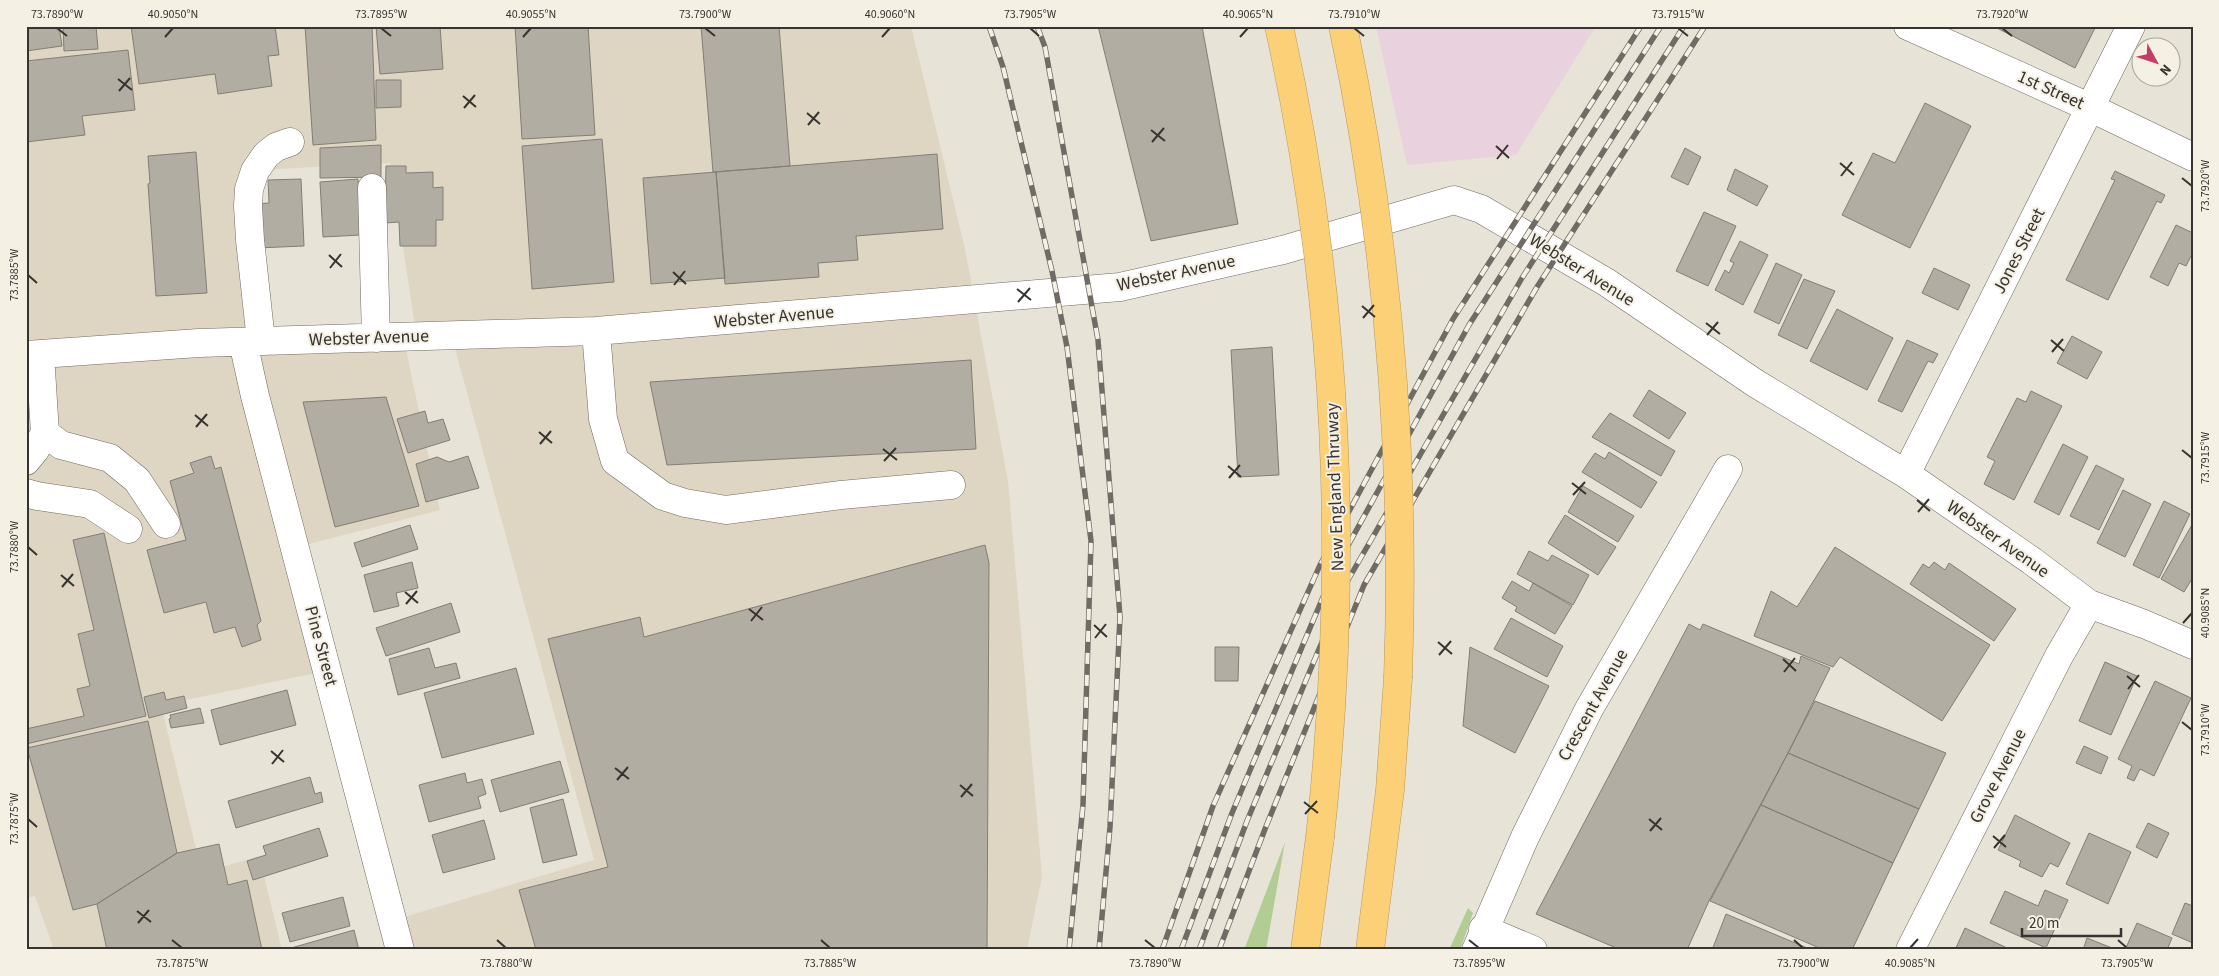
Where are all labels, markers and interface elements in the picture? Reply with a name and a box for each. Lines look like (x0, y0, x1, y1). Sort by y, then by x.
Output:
text: 73.7890°W (31, 6, 84, 23)
text: 40.9050°N (148, 6, 198, 23)
text: 73.7895°W (355, 6, 408, 23)
text: 40.9055°N (506, 6, 556, 23)
text: 73.7900°W (679, 6, 732, 23)
text: 40.9060°N (865, 6, 915, 23)
text: 73.7905°W (1004, 6, 1057, 23)
text: 40.9065°N (1223, 6, 1273, 23)
text: 73.7910°W (1328, 6, 1381, 23)
text: 73.7915°W (1652, 6, 1705, 23)
text: 73.7920°W (1976, 6, 2029, 23)
north arrow (2132, 38, 2182, 88)
text: N (2155, 60, 2176, 80)
street label: 1st Street (2014, 64, 2088, 116)
text: 73.7920°W (2197, 159, 2214, 212)
street label: Jones Street (1987, 204, 2051, 298)
street label: Webster Avenue (1524, 228, 1640, 313)
text: 73.7885°W (6, 248, 23, 301)
street label: Webster Avenue (1115, 248, 1237, 298)
street label: Webster Avenue (713, 299, 835, 335)
street label: Webster Avenue (308, 323, 430, 353)
street label: New England Thruway (1320, 402, 1350, 572)
text: 73.7915°W (2197, 431, 2214, 484)
street label: Webster Avenue (1942, 494, 2054, 584)
text: 73.7880°W (6, 520, 23, 573)
text: 40.9085°N (2197, 588, 2214, 638)
street label: Pine Street (298, 603, 344, 689)
street label: Crescent Avenue (1552, 644, 1634, 766)
text: 73.7910°W (2197, 703, 2214, 756)
street label: Grove Avenue (1963, 724, 2033, 828)
text: 73.7875°W (6, 792, 23, 845)
scale bar (2022, 906, 2120, 938)
text: 20 m (2029, 913, 2059, 934)
text: 73.7875°W (156, 955, 209, 972)
text: 73.7880°W (480, 955, 533, 972)
text: 73.7885°W (804, 955, 857, 972)
text: 73.7890°W (1129, 955, 1182, 972)
text: 73.7895°W (1453, 955, 1506, 972)
text: 73.7900°W (1777, 955, 1830, 972)
text: 40.9085°N (1885, 955, 1935, 972)
text: 73.7905°W (2101, 955, 2154, 972)

